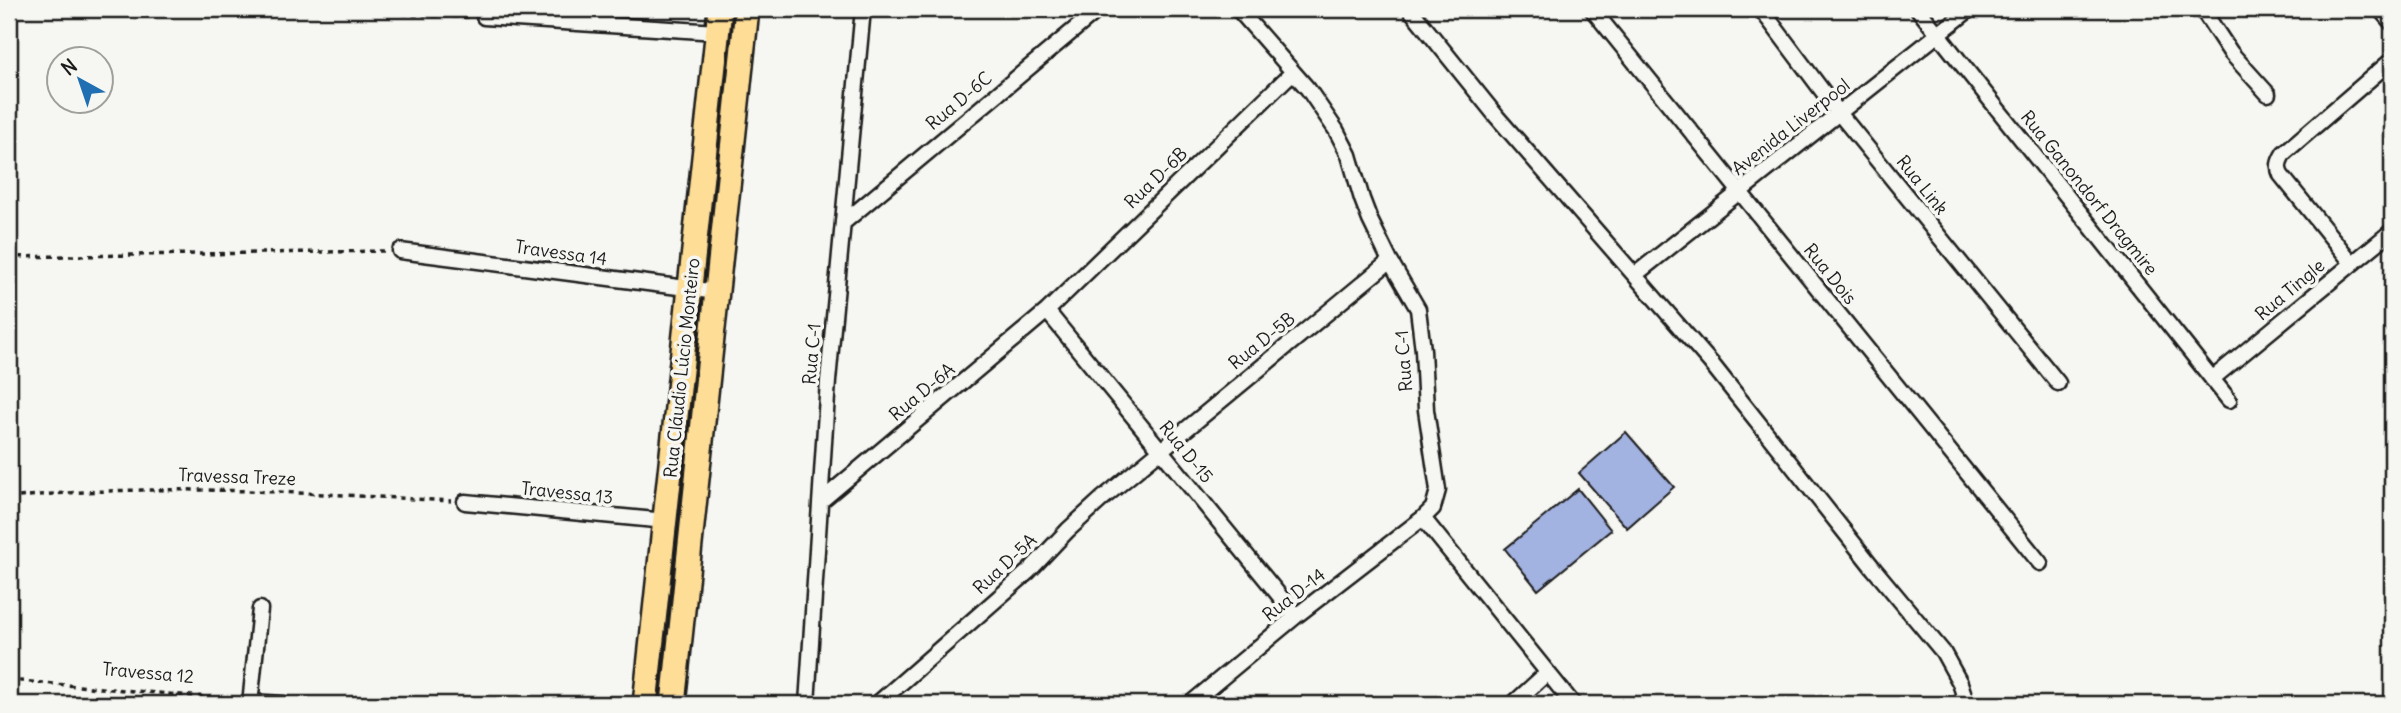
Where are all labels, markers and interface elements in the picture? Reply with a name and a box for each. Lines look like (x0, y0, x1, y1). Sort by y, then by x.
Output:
north arrow (46, 46, 116, 116)
text: N (56, 54, 82, 80)
street label: Rua D-6C (921, 66, 996, 135)
street label: Avenida Liverpool (1727, 73, 1854, 180)
street label: Rua Ganondorf Dragmire (2016, 106, 2163, 280)
street label: Rua D-6B (1119, 142, 1192, 213)
street label: Rua Link (1891, 150, 1953, 219)
street label: Travessa 14 (514, 235, 608, 270)
street label: Rua Dois (1799, 239, 1862, 309)
street label: Rua Tingle (2250, 254, 2329, 325)
street label: Rua Cláudio Lúcio Monteiro (659, 257, 704, 479)
street label: Rua D-5B (1224, 307, 1300, 374)
street label: Rua C-1 (797, 322, 826, 386)
street label: Rua C-1 (1390, 329, 1417, 393)
street label: Rua D-6A (884, 357, 959, 426)
street label: Rua D-15 (1154, 416, 1218, 487)
street label: Travessa Treze (178, 463, 296, 490)
street label: Travessa 13 (520, 476, 614, 509)
street label: Rua D-5A (968, 528, 1041, 599)
street label: Rua D-14 (1258, 563, 1330, 626)
street label: Travessa 12 (101, 657, 195, 688)

